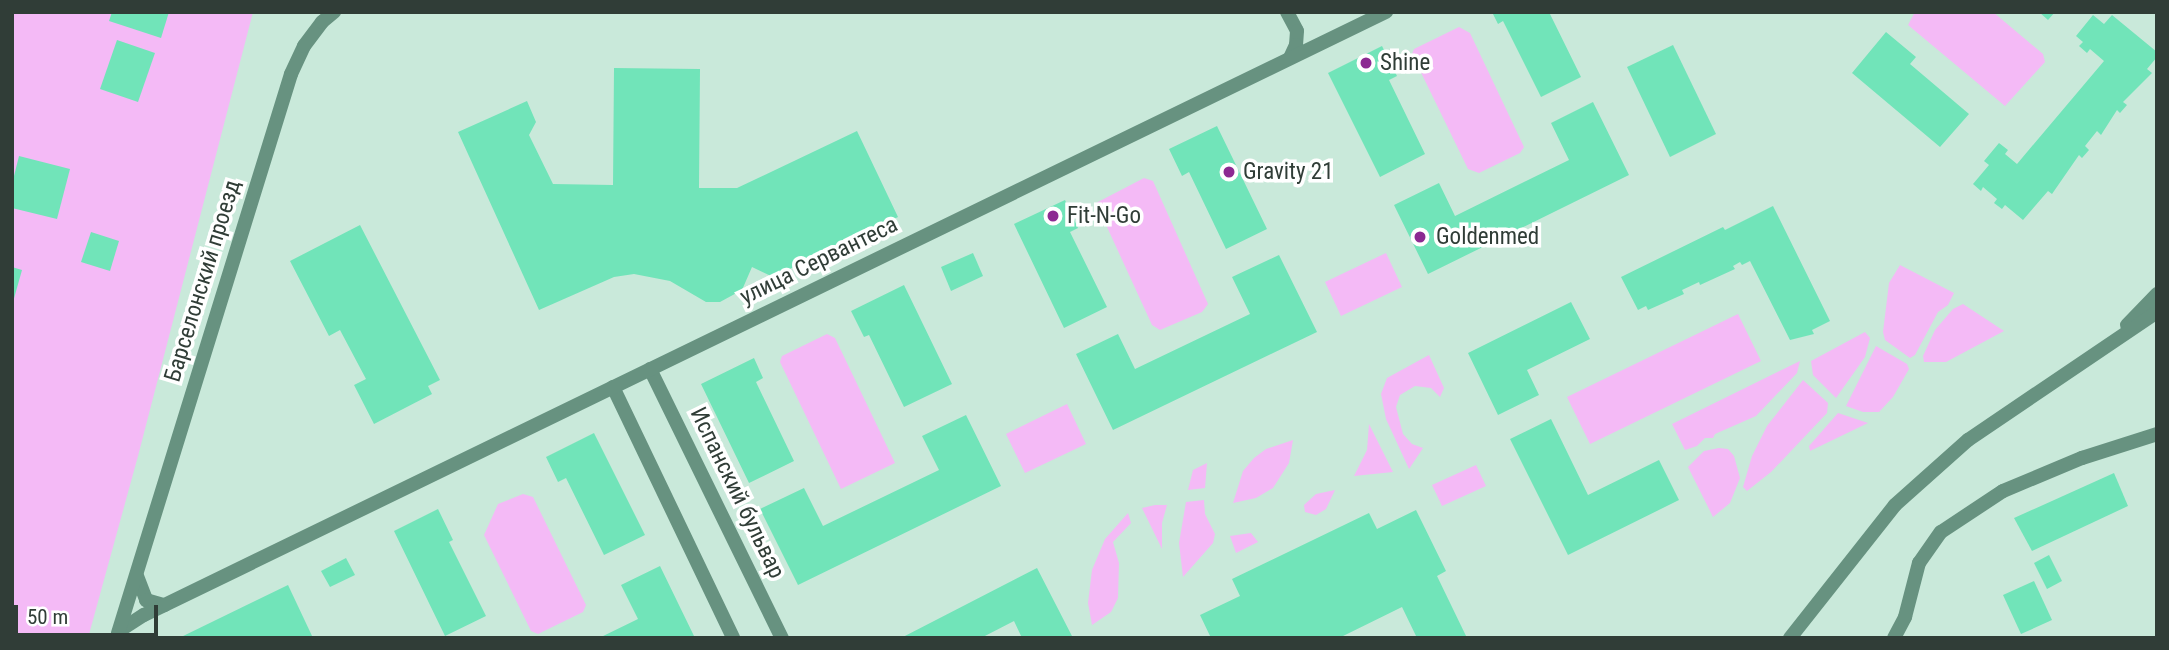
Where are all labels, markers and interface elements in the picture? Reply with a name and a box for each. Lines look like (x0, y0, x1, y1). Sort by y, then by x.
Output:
place label: Shine (1380, 49, 1430, 77)
marker: Shine (1358, 55, 1374, 71)
place label: Gravity 21 (1243, 158, 1333, 186)
marker: Gravity 21 (1221, 164, 1237, 180)
street label: Барселонский проезд (159, 177, 247, 385)
place label: Fit-N-Go (1067, 202, 1141, 230)
marker: Fit-N-Go (1045, 208, 1061, 224)
street label: улица Сервантеса (736, 211, 902, 311)
place label: Goldenmed (1436, 223, 1539, 251)
marker: Goldenmed (1410, 227, 1430, 247)
street label: Испанский бульвар (684, 403, 790, 583)
scale bar (18, 590, 161, 634)
text: 50 m (27, 605, 68, 629)

